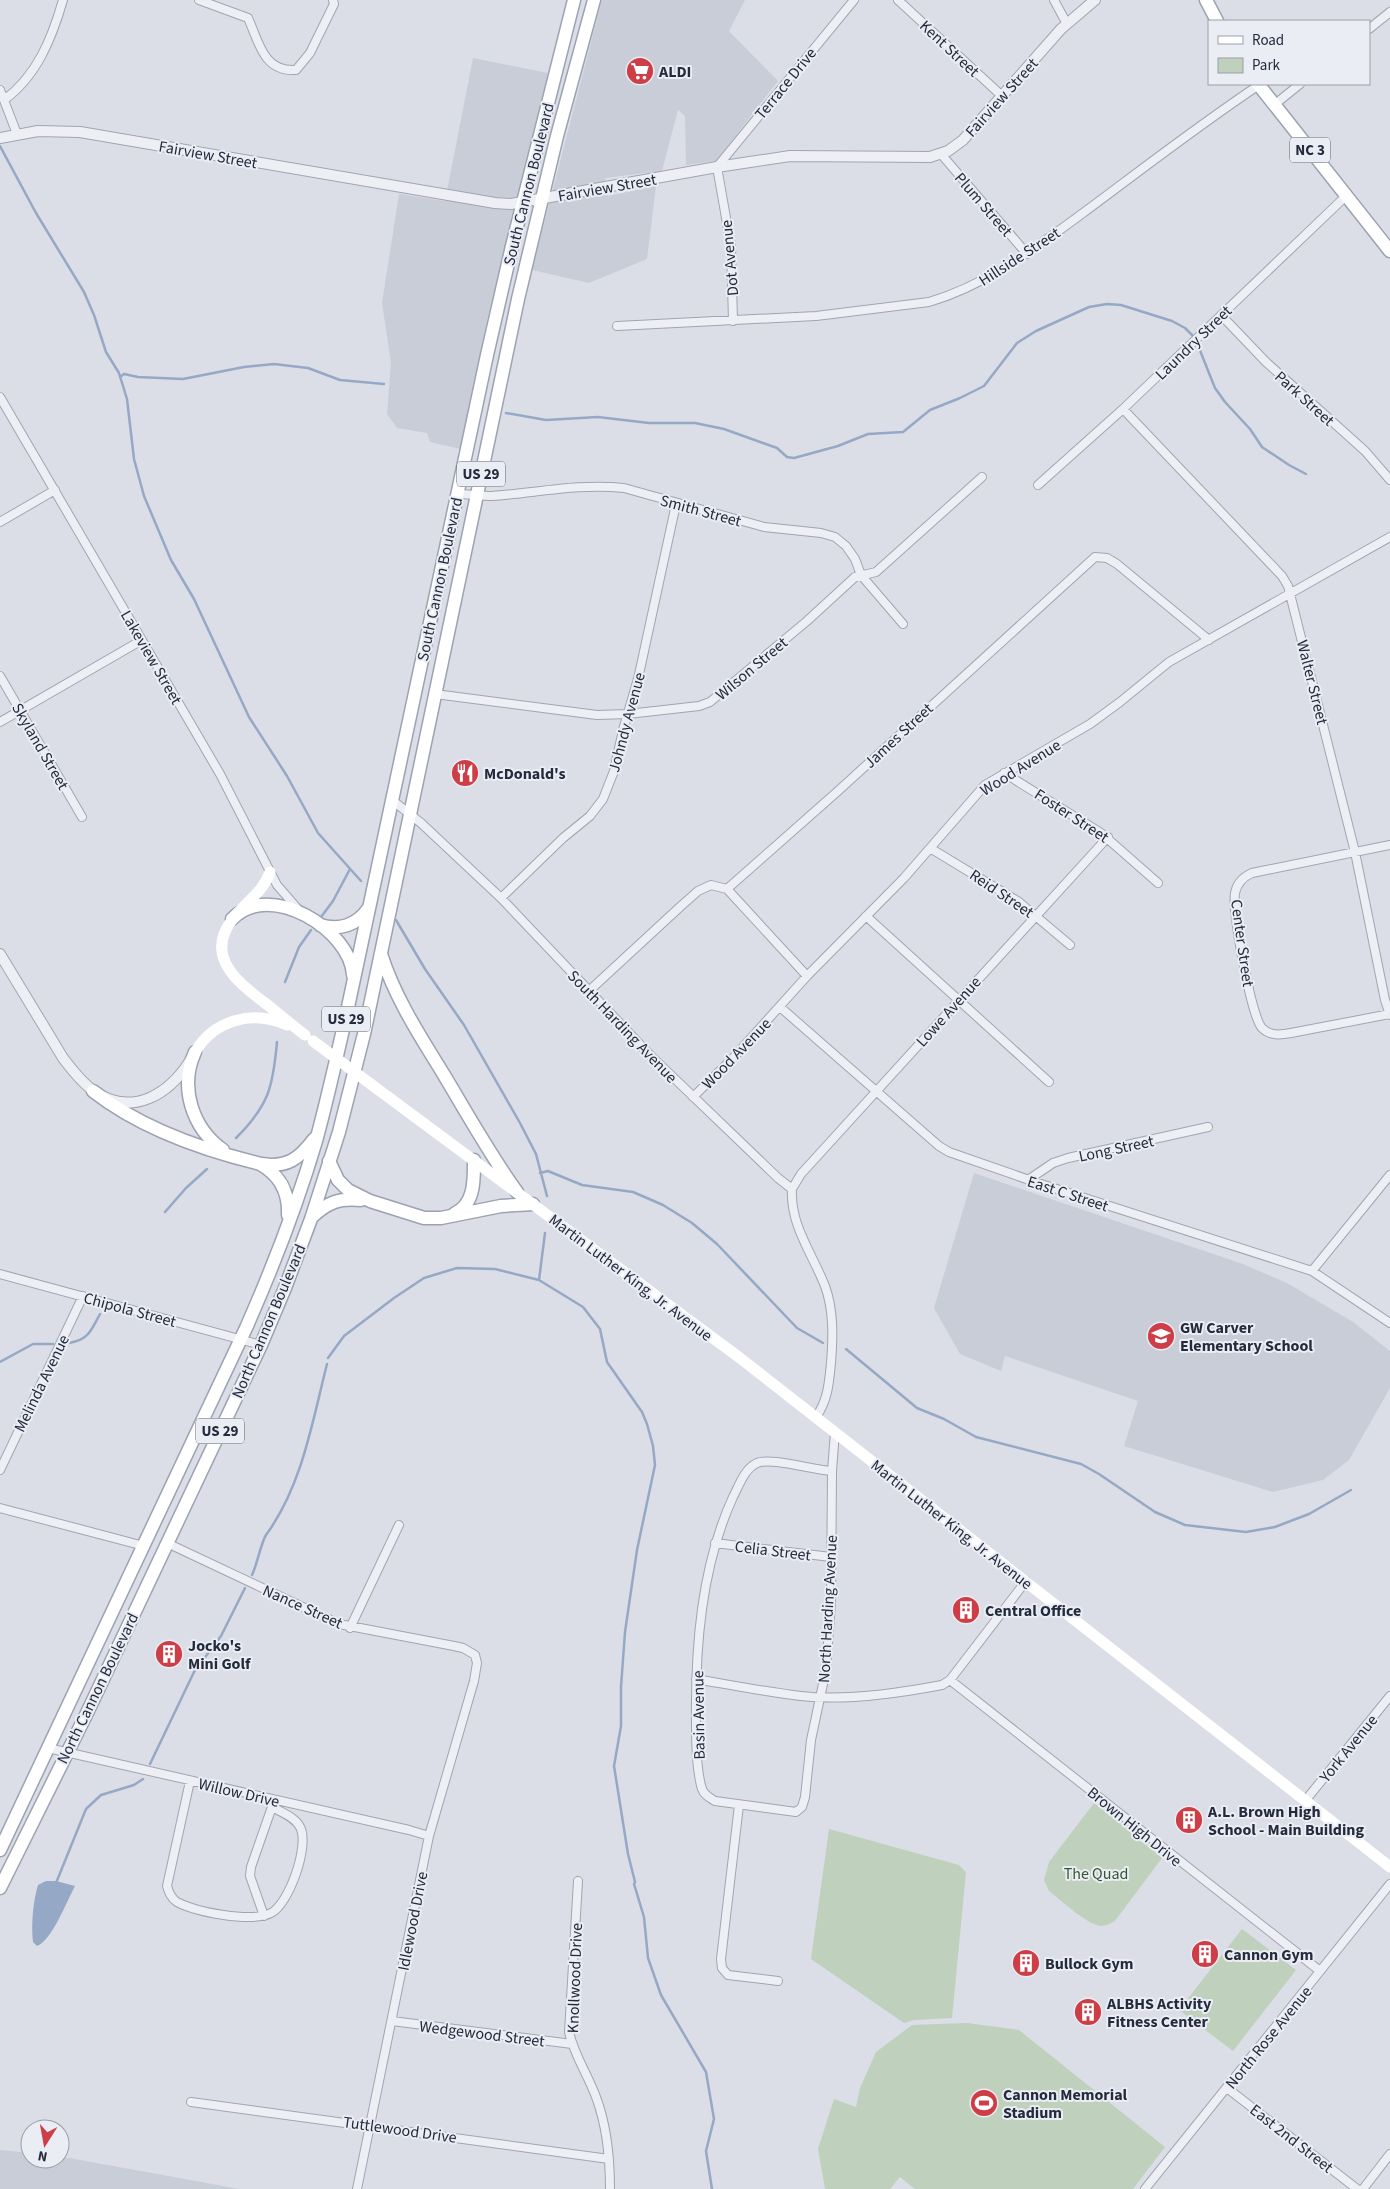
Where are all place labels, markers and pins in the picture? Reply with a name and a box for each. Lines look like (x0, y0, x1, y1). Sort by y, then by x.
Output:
supermarket icon: ALDI (625, 56, 655, 86)
place label: ALDI (658, 61, 691, 83)
restaurant icon: McDonald's (450, 758, 480, 788)
place label: McDonald's (484, 763, 566, 785)
place label: GW Carver Elementary School (1180, 1317, 1313, 1357)
school or university icon: GW Carver Elementary School (1146, 1321, 1176, 1351)
building icon: Central Office (951, 1595, 981, 1625)
place label: Central Office (985, 1600, 1081, 1622)
place label: Jocko's Mini Golf (188, 1635, 251, 1675)
building icon: Jocko's Mini Golf (154, 1639, 184, 1669)
place label: A.L. Brown High School - Main Building (1207, 1801, 1364, 1841)
building icon: A.L. Brown High School - Main Building (1174, 1805, 1204, 1835)
building icon: Cannon Gym (1190, 1939, 1220, 1969)
place label: Cannon Gym (1224, 1944, 1314, 1966)
building icon: Bullock Gym (1011, 1948, 1041, 1978)
place label: Bullock Gym (1045, 1953, 1134, 1975)
place label: ALBHS Activity Fitness Center (1106, 1993, 1212, 2033)
building icon: ALBHS Activity Fitness Center (1073, 1997, 1103, 2027)
place label: Cannon Memorial Stadium (1003, 2084, 1128, 2124)
sports icon: Cannon Memorial Stadium (969, 2088, 999, 2118)

